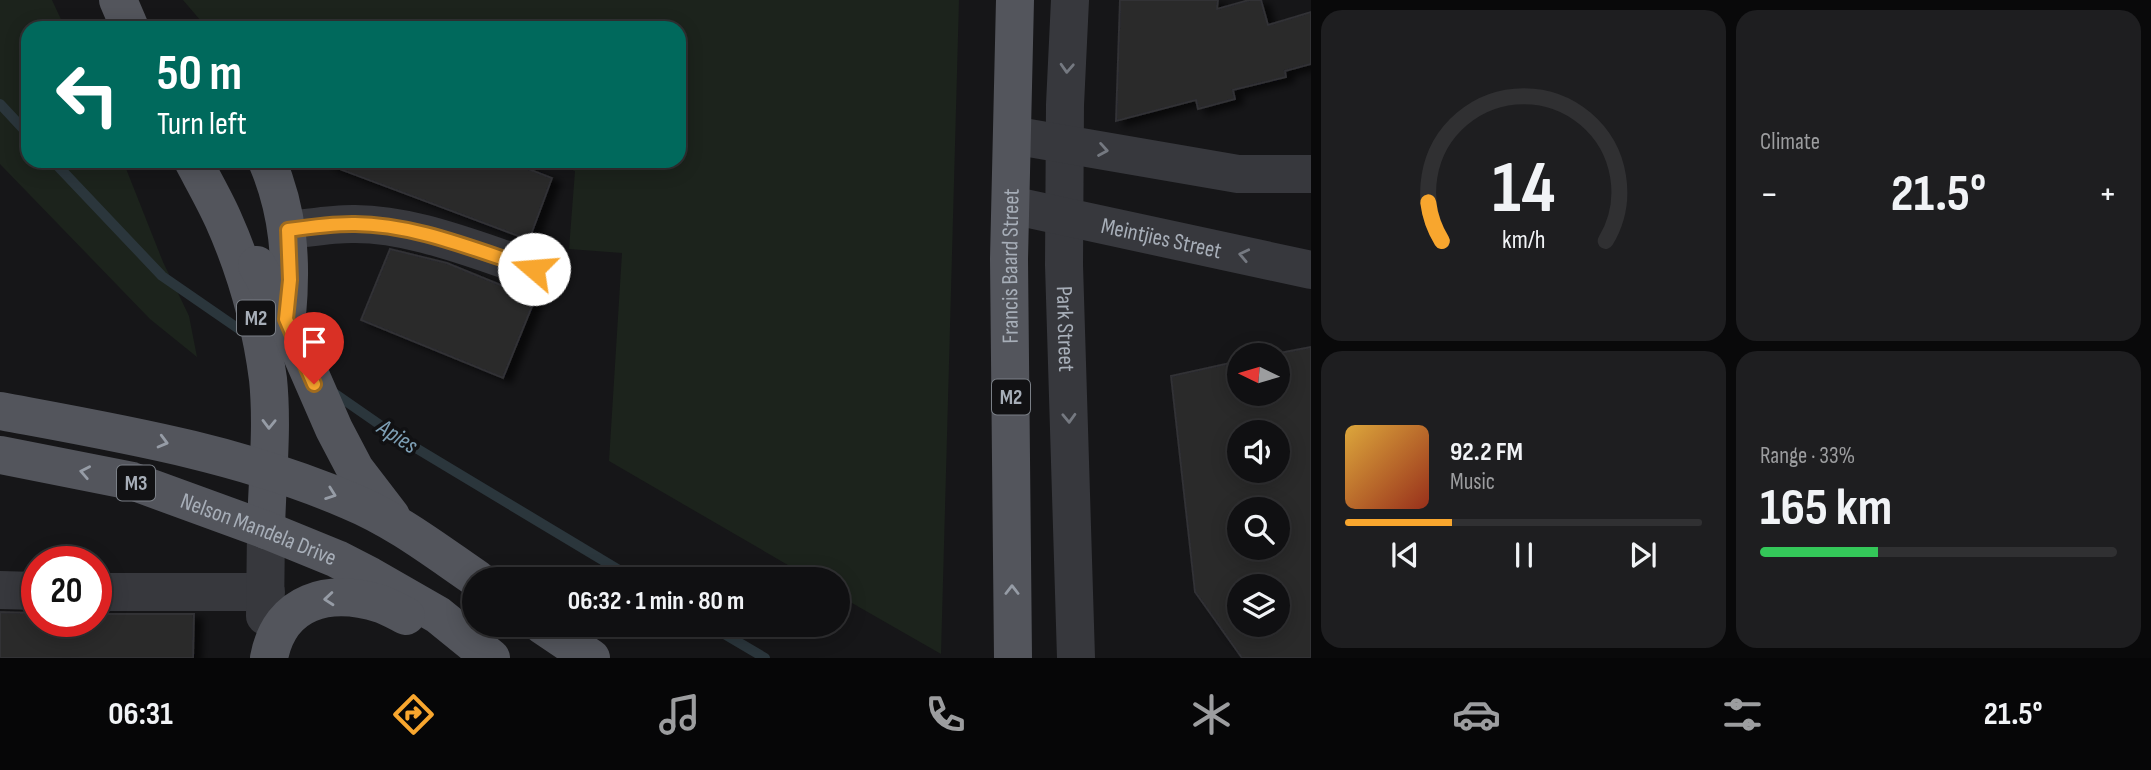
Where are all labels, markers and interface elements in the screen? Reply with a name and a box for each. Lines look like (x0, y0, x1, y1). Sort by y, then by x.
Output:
text: 50 m (157, 45, 242, 104)
icon: left (42, 49, 133, 140)
one-way arrow (1060, 63, 1075, 74)
text: Turn left (157, 105, 247, 144)
text: Climate (1760, 128, 1820, 156)
one-way arrow (1097, 142, 1109, 157)
text: 14 (1492, 146, 1555, 234)
text: 21.5° (1891, 163, 1986, 226)
text: − (1760, 172, 1779, 217)
text: + (2098, 172, 2117, 217)
street label: Francis Baard Street (996, 188, 1026, 344)
street label: Meintjies Street (1099, 212, 1224, 265)
text: km/h (1502, 225, 1545, 256)
position arrow (497, 232, 571, 306)
one-way arrow (1238, 249, 1250, 264)
street label: Park Street (1050, 286, 1080, 372)
road number: M2 (237, 300, 275, 336)
pin (284, 312, 344, 384)
icon: arrive (295, 323, 333, 361)
north arrow (1227, 343, 1290, 406)
map controls (1227, 343, 1290, 637)
road number: M2 (992, 380, 1030, 414)
water label: Apies (371, 412, 424, 460)
one-way arrow (1061, 413, 1076, 424)
one-way arrow (262, 419, 277, 430)
button: sound (1227, 420, 1290, 483)
one-way arrow (157, 434, 169, 449)
text: 92.2 FM (1450, 437, 1523, 468)
text: Range · 33% (1760, 442, 1855, 470)
one-way arrow (79, 465, 91, 480)
road number: M3 (117, 466, 155, 500)
text: Music (1450, 468, 1495, 496)
text: 165 km (1760, 477, 1892, 540)
one-way arrow (325, 485, 337, 499)
street label: Nelson Mandela Drive (177, 487, 341, 572)
button: search (1227, 497, 1290, 560)
icon: previous (1386, 536, 1424, 574)
icon: pause (1505, 536, 1543, 574)
icon: next (1624, 536, 1662, 574)
speed limit sign: 20 (21, 546, 112, 637)
button: layers (1227, 574, 1290, 637)
one-way arrow (1004, 584, 1020, 595)
text: 06:32 · 1 min · 80 m (568, 586, 744, 617)
one-way arrow (323, 591, 334, 606)
icon: directions (389, 690, 438, 739)
icon: music (655, 690, 704, 739)
icon: phone (921, 690, 970, 739)
icon: climate (1187, 690, 1236, 739)
icon: car (1452, 690, 1501, 739)
icon: filters (1718, 690, 1767, 739)
text: 06:31 (108, 695, 173, 734)
text: 21.5° (1984, 695, 2043, 734)

